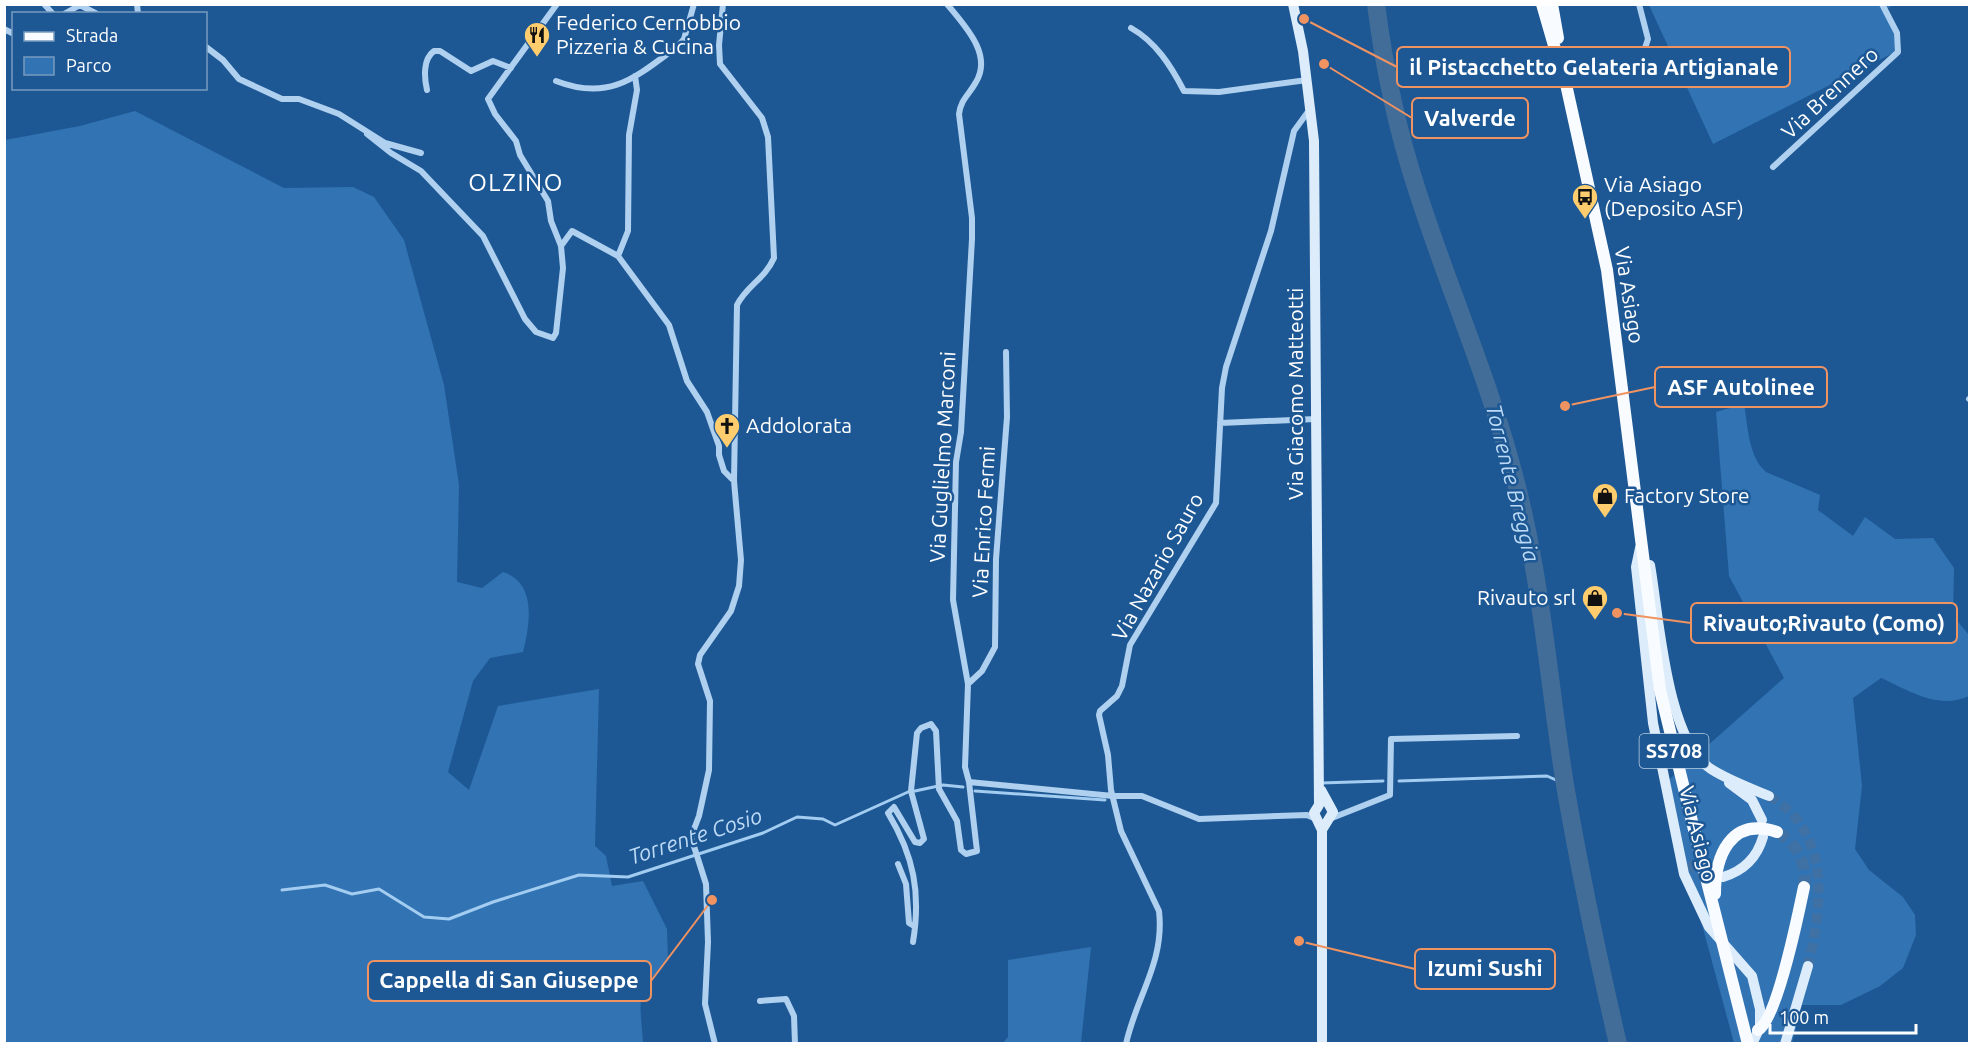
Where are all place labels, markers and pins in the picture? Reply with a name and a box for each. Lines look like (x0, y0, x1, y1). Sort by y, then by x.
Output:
place label: Federico Cernobbio Pizzeria & Cucina (556, 10, 741, 58)
restaurant icon: Federico Cernobbio Pizzeria & Cucina (522, 20, 552, 58)
callout: il Pistacchetto Gelateria Artigianale (1397, 47, 1790, 87)
callout: Valverde (1412, 98, 1528, 138)
place label: Via Asiago (Deposito ASF) (1604, 172, 1744, 220)
bus stop icon: Via Asiago (Deposito ASF) (1570, 182, 1600, 220)
callout: ASF Autolinee (1655, 367, 1827, 407)
church icon: Addolorata (712, 411, 742, 449)
place label: Addolorata (746, 413, 852, 437)
shop icon: Factory Store (1590, 481, 1620, 519)
place label: Factory Store (1624, 483, 1750, 507)
shop icon: Rivauto srl (1580, 583, 1610, 621)
place label: Rivauto srl (1477, 585, 1576, 609)
callout: Rivauto;Rivauto (Como) (1691, 603, 1957, 643)
callout: Izumi Sushi (1415, 949, 1555, 989)
callout: Cappella di San Giuseppe (368, 961, 651, 1001)

